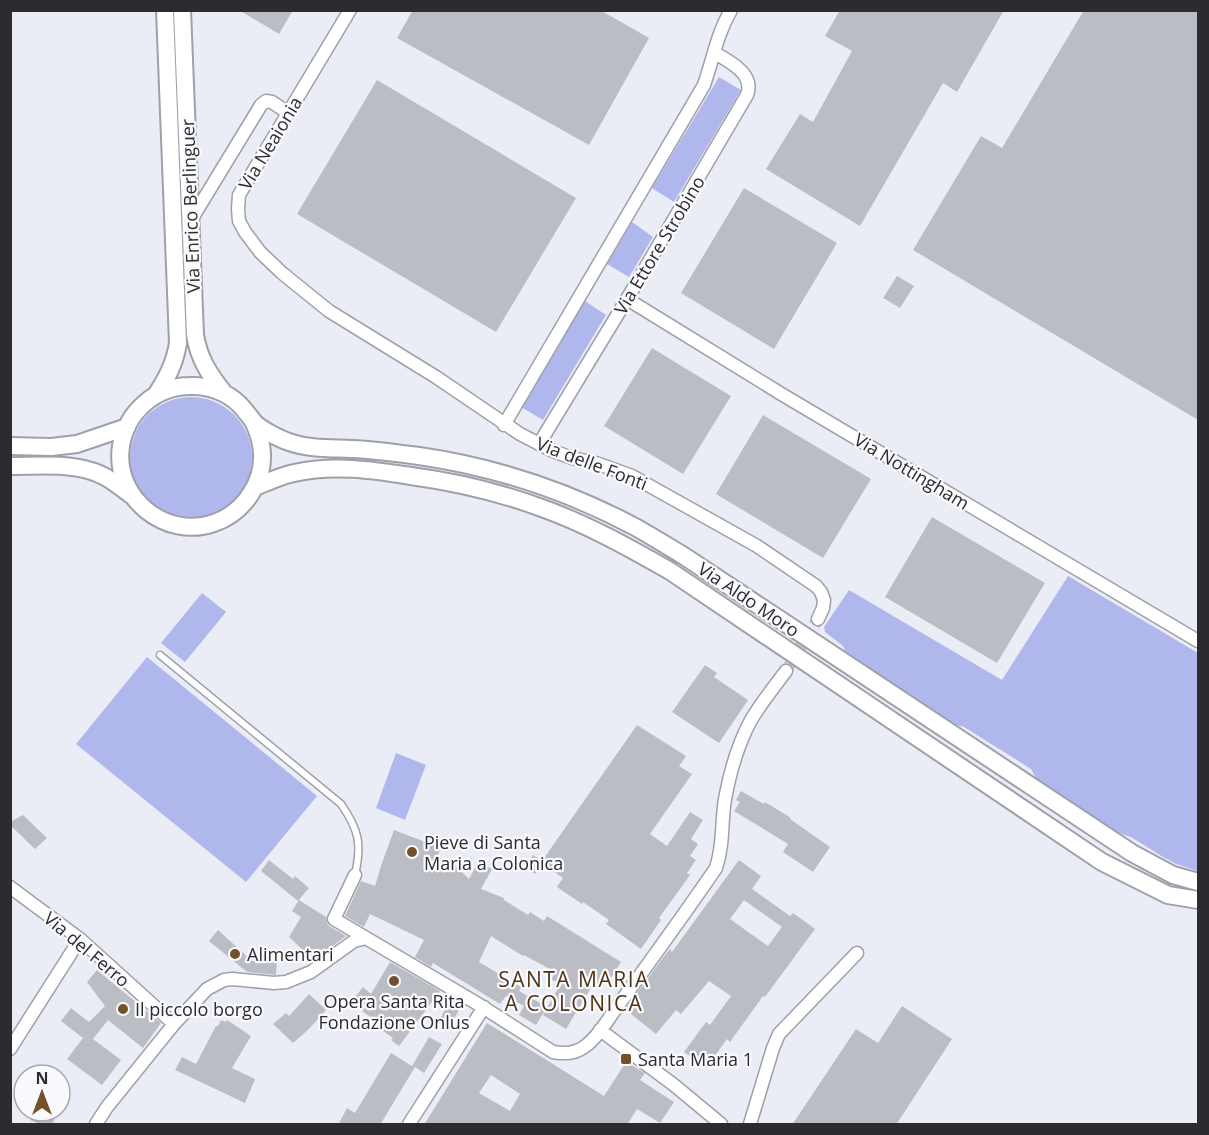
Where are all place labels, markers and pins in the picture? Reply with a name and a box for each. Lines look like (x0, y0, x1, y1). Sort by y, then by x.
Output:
place label: Pieve di Santa Maria a Colonica (424, 830, 563, 875)
marker: Pieve di Santa Maria a Colonica (405, 845, 419, 859)
place label: Alimentari (247, 942, 334, 966)
marker: Alimentari (228, 947, 242, 961)
marker: Opera Santa Rita Fondazione Onlus (387, 974, 401, 988)
place label: Opera Santa Rita Fondazione Onlus (318, 989, 470, 1034)
place label: Il piccolo borgo (135, 997, 263, 1021)
marker: Il piccolo borgo (116, 1002, 130, 1016)
place label: Santa Maria 1 (638, 1047, 753, 1071)
marker: Santa Maria 1 (619, 1052, 633, 1066)

